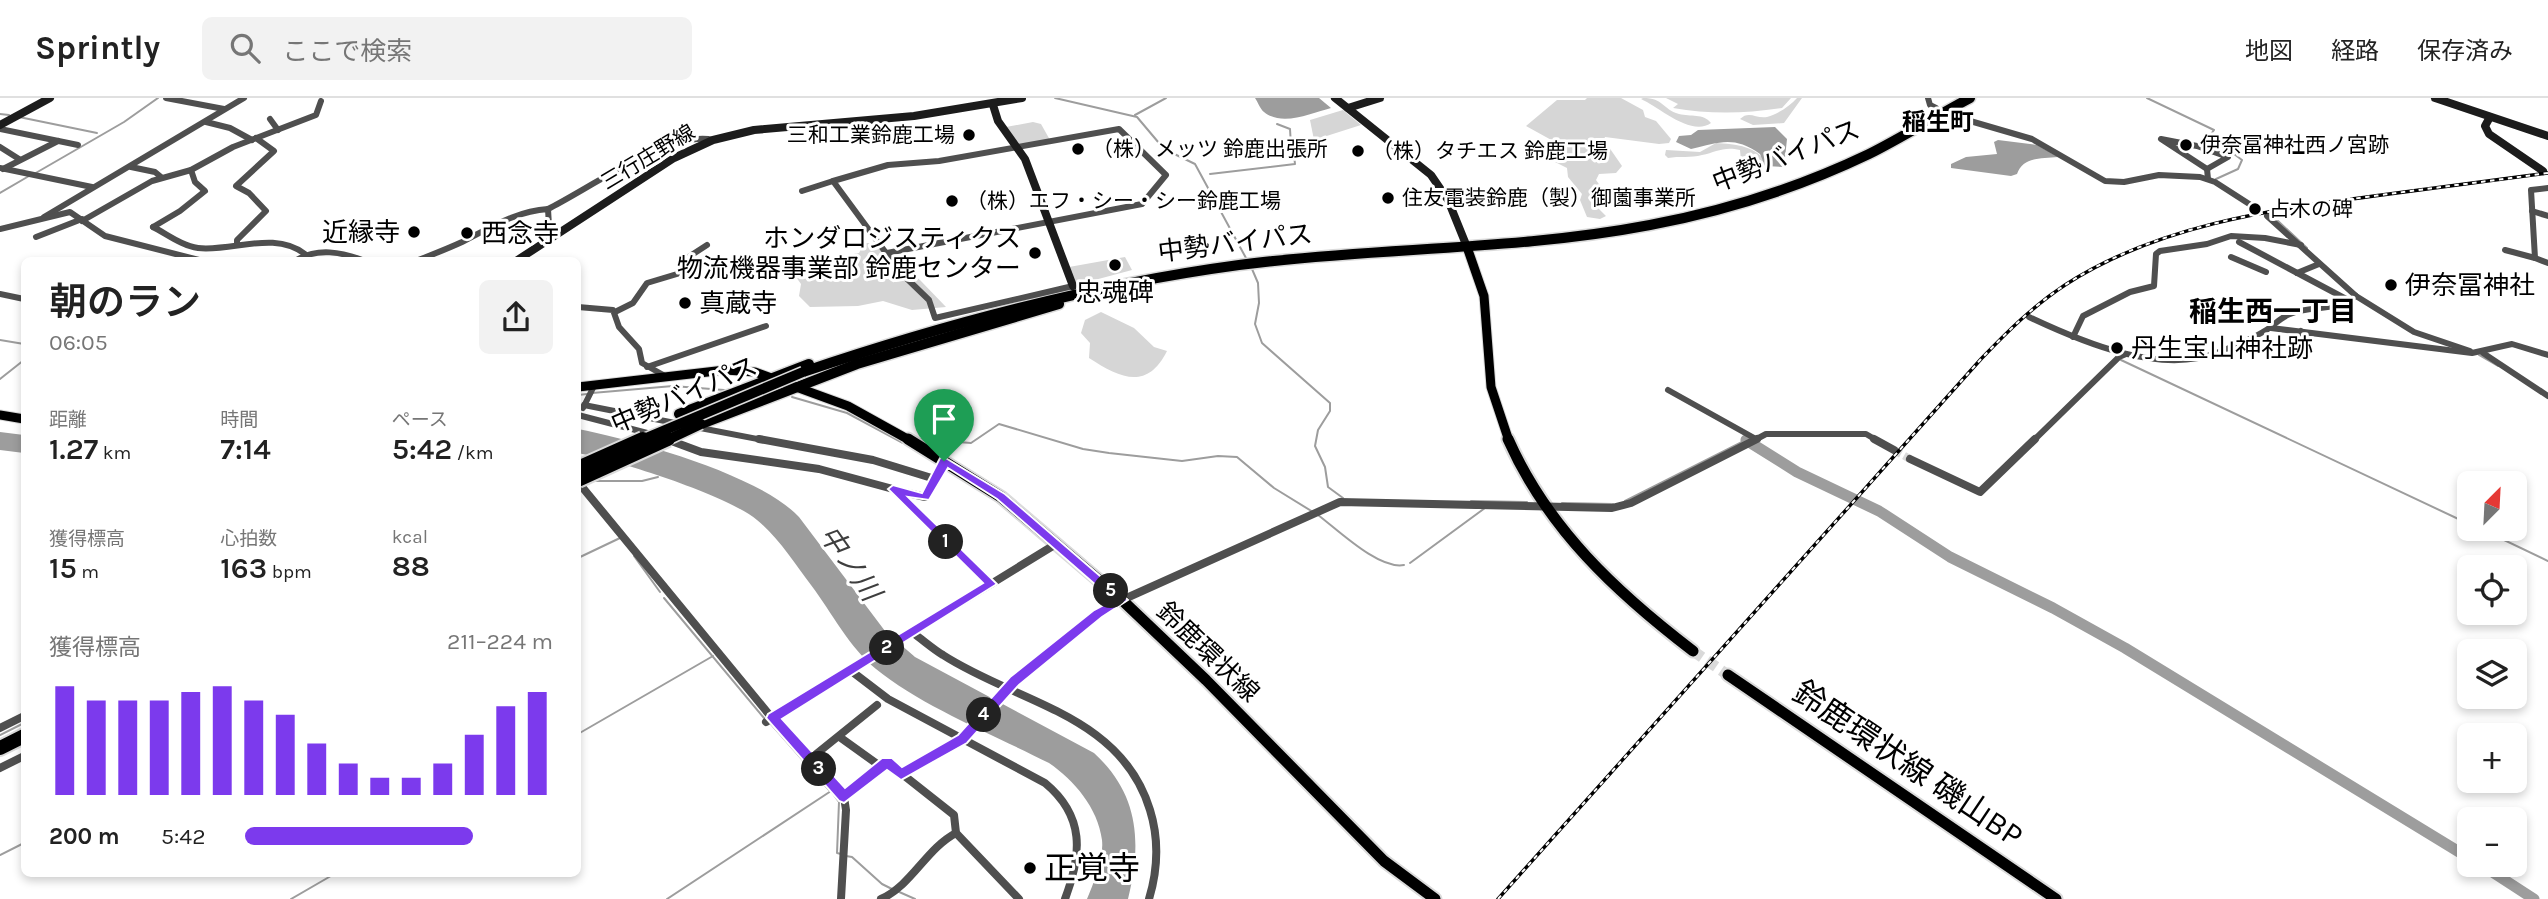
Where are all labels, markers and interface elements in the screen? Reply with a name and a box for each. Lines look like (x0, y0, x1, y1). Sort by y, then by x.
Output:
search box (202, 17, 692, 80)
text: Sprintly (35, 29, 160, 67)
icon: search (226, 29, 264, 67)
text: ここで検索 (282, 36, 412, 67)
text: 地図 (2245, 37, 2293, 65)
text: 経路 (2331, 37, 2379, 65)
text: 保存済み (2417, 37, 2513, 65)
district label: 稲生町 (1902, 108, 1974, 136)
street label: 中勢バイパス (1708, 114, 1864, 198)
street label: 三行庄野線 (597, 120, 699, 194)
place label: 三和工業鈴鹿工場 (787, 123, 955, 147)
marker: 三和工業鈴鹿工場 (961, 127, 977, 143)
place label: 伊奈冨神社西ノ宮跡 (2200, 133, 2389, 157)
place label: （株）メッツ 鈴鹿出張所 (1092, 137, 1328, 161)
marker: 伊奈冨神社西ノ宮跡 (2178, 137, 2194, 153)
place label: （株）タチエス 鈴鹿工場 (1372, 139, 1608, 163)
marker: （株）メッツ 鈴鹿出張所 (1070, 141, 1086, 157)
marker: （株）タチエス 鈴鹿工場 (1350, 143, 1366, 159)
place label: 住友電装鈴鹿（製）御薗事業所 (1402, 186, 1696, 210)
place label: （株）エフ・シー・シー鈴鹿工場 (966, 189, 1281, 213)
marker: 住友電装鈴鹿（製）御薗事業所 (1380, 190, 1396, 206)
marker: （株）エフ・シー・シー鈴鹿工場 (944, 193, 960, 209)
place label: 占木の碑 (2269, 197, 2353, 221)
marker: 占木の碑 (2247, 201, 2263, 217)
place label: 近縁寺 (322, 217, 400, 248)
place label: 西念寺 (481, 218, 559, 249)
street label: 中勢バイパス (1156, 218, 1314, 268)
place label: ホンダロジスティクス 物流機器事業部 鈴鹿センター (677, 223, 1021, 284)
marker: 近縁寺 (406, 224, 422, 240)
marker: 西念寺 (459, 225, 475, 241)
marker: ホンダロジスティクス 物流機器事業部 鈴鹿センター (1027, 245, 1043, 261)
marker: 忠魂碑 (1107, 257, 1123, 273)
place label: 伊奈冨神社 (2405, 270, 2535, 301)
place label: 忠魂碑 (1076, 277, 1154, 308)
marker: 伊奈冨神社 (2383, 277, 2399, 293)
text: 朝のラン (49, 280, 201, 325)
button: share (479, 280, 553, 354)
place label: 真蔵寺 (699, 288, 777, 319)
marker: 真蔵寺 (677, 295, 693, 311)
district label: 稲生西一丁目 (2189, 295, 2357, 328)
text: 06:05 (49, 329, 108, 356)
place label: 丹生宝山神社跡 (2131, 333, 2313, 364)
marker: 丹生宝山神社跡 (2109, 340, 2125, 356)
street label: 中勢バイパス (606, 350, 762, 440)
pin (914, 389, 974, 461)
icon: arrive (925, 400, 963, 438)
text: 距離 (49, 409, 87, 431)
text: 時間 (220, 409, 258, 431)
text: ペース (392, 409, 448, 431)
text: 1.27 (49, 431, 98, 467)
text: 7:14 (220, 431, 271, 467)
text: 5:42 (392, 431, 452, 467)
text: km (98, 442, 131, 464)
text: /km (452, 442, 493, 464)
north arrow (2457, 471, 2527, 541)
map controls (2457, 471, 2527, 877)
water label: 中ノ川 (812, 519, 889, 609)
pin: 1 (928, 524, 964, 560)
text: kcal (392, 526, 428, 548)
text: 獲得標高 (49, 528, 125, 550)
text: 心拍数 (220, 528, 277, 550)
text: 1 (942, 530, 949, 552)
text: 88 (392, 548, 430, 584)
text: 15 (49, 550, 77, 586)
text: 163 (220, 550, 267, 586)
button: locate (2457, 555, 2527, 625)
text: m (77, 561, 99, 583)
text: bpm (267, 561, 312, 583)
pin: 5 (1094, 574, 1128, 608)
text: 5 (1105, 579, 1116, 601)
street label: 鈴鹿環状線 (1150, 596, 1266, 708)
text: 211–224 m (447, 628, 553, 655)
pin: 2 (870, 630, 904, 666)
text: 獲得標高 (49, 634, 141, 661)
text: 2 (881, 636, 892, 658)
button: layers (2457, 639, 2527, 709)
street label: 鈴鹿環状線 磯山BP (1786, 673, 2030, 855)
pin: 4 (967, 698, 1002, 732)
text: 4 (978, 703, 989, 725)
button: + (2457, 723, 2527, 793)
pin: 3 (802, 752, 836, 786)
text: 3 (813, 757, 824, 779)
button: − (2457, 807, 2527, 877)
text: 200 m (49, 823, 120, 850)
text: 5:42 (161, 823, 205, 850)
place label: 正覚寺 (1044, 850, 1140, 887)
marker: 正覚寺 (1022, 860, 1038, 876)

